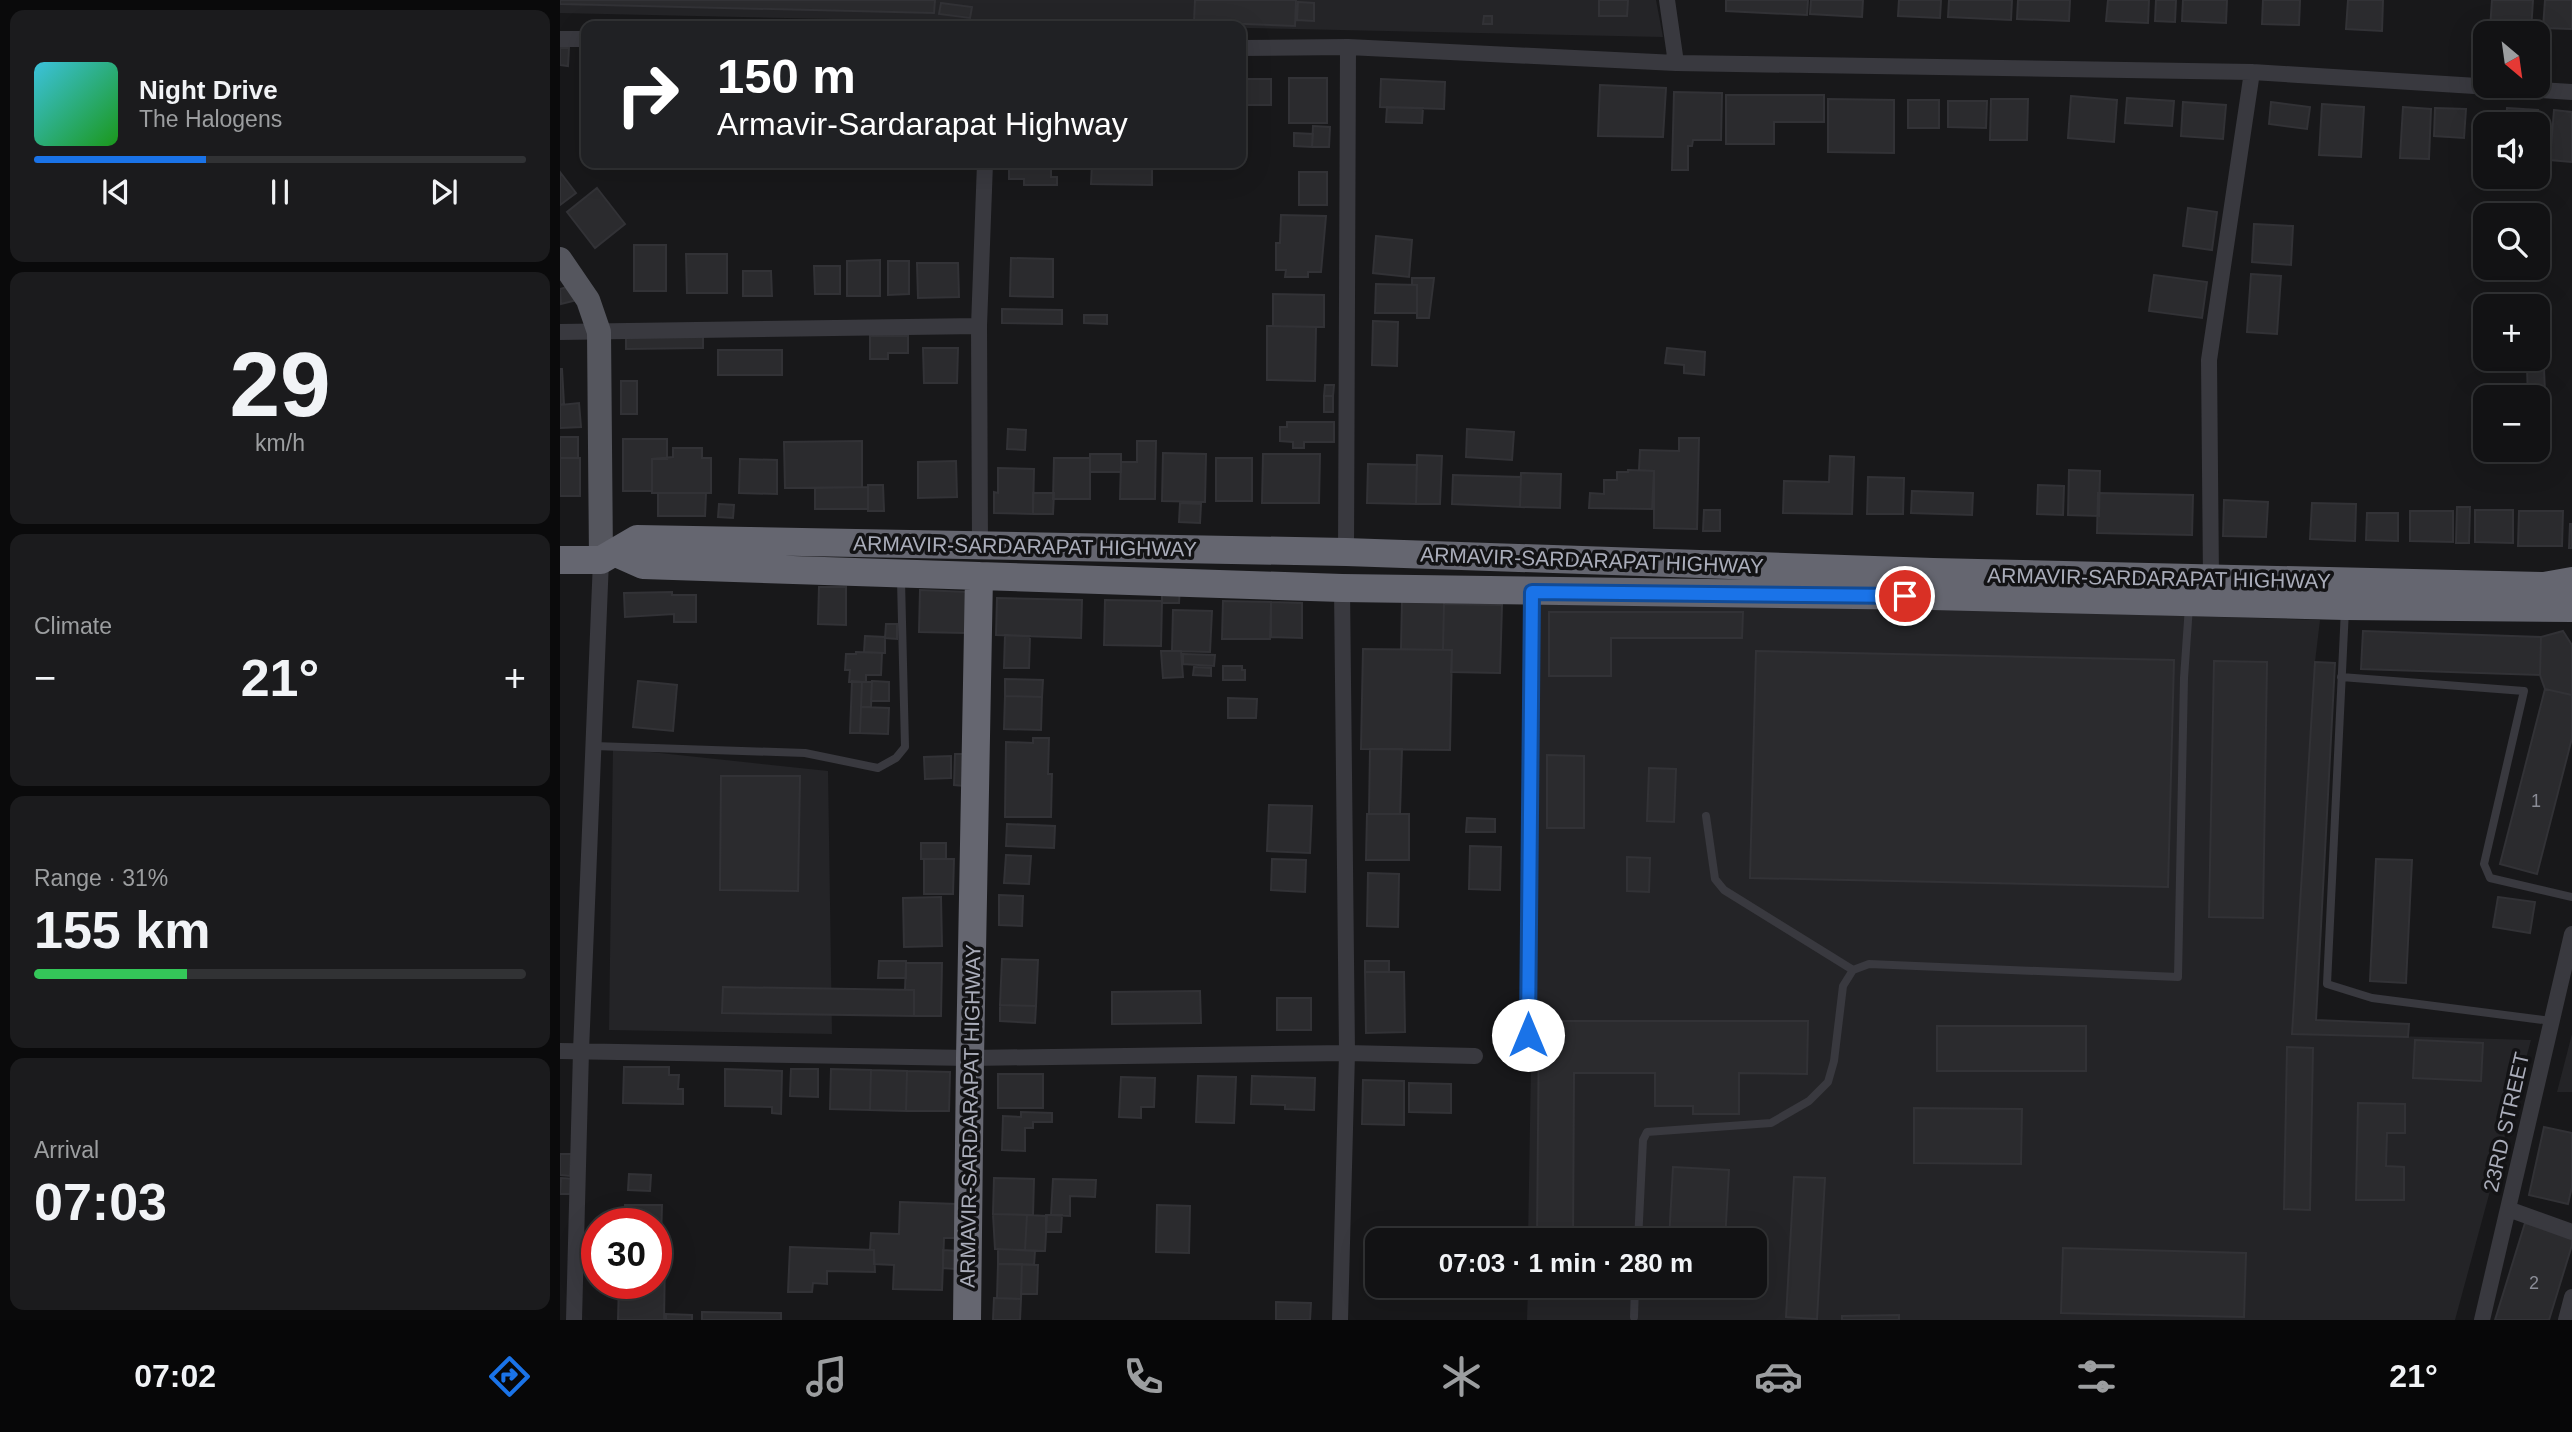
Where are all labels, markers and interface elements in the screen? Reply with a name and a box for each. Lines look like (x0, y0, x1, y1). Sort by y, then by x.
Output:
north arrow (2473, 21, 2550, 98)
map controls (2473, 21, 2550, 462)
icon: right (602, 49, 693, 140)
text: 150 m (717, 49, 856, 103)
text: Night Drive (139, 75, 278, 105)
text: The Halogens (139, 106, 282, 132)
text: Armavir-Sardarapat Highway (717, 106, 1128, 142)
button: sound (2473, 112, 2550, 189)
icon: previous (97, 173, 135, 211)
icon: pause (261, 173, 299, 211)
icon: next (425, 173, 463, 211)
button: search (2473, 203, 2550, 280)
button: + (2473, 294, 2550, 371)
text: 29 (229, 334, 331, 435)
button: − (2473, 385, 2550, 462)
text: km/h (255, 430, 305, 456)
street label: ARMAVIR-SARDARAPAT HIGHWAY (853, 532, 1197, 560)
street label: ARMAVIR-SARDARAPAT HIGHWAY (1420, 543, 1764, 577)
street label: ARMAVIR-SARDARAPAT HIGHWAY (1987, 564, 2331, 592)
pin (1875, 566, 1935, 626)
icon: arrive (1886, 577, 1924, 615)
text: Climate (34, 613, 112, 639)
text: 21° (241, 649, 319, 707)
text: − (34, 657, 56, 699)
text: + (504, 657, 526, 699)
house number: 1 (2531, 791, 2541, 811)
text: Range · 31% (34, 865, 168, 891)
text: 155 km (34, 901, 210, 959)
street label: ARMAVIR-SARDARAPAT HIGHWAY (956, 944, 984, 1288)
position arrow (1491, 998, 1565, 1072)
street label: 23RD STREET (2479, 1050, 2533, 1194)
text: Arrival (34, 1137, 99, 1163)
text: 07:03 (34, 1173, 167, 1231)
speed limit sign: 30 (581, 1208, 672, 1299)
text: 07:03 · 1 min · 280 m (1439, 1248, 1693, 1278)
house number: 2 (2529, 1273, 2539, 1293)
icon: directions (485, 1352, 534, 1401)
icon: music (802, 1352, 851, 1401)
icon: phone (1119, 1352, 1168, 1401)
icon: climate (1437, 1352, 1486, 1401)
icon: car (1754, 1352, 1803, 1401)
icon: filters (2072, 1352, 2121, 1401)
text: 07:02 (134, 1358, 216, 1394)
text: 21° (2389, 1358, 2438, 1394)

